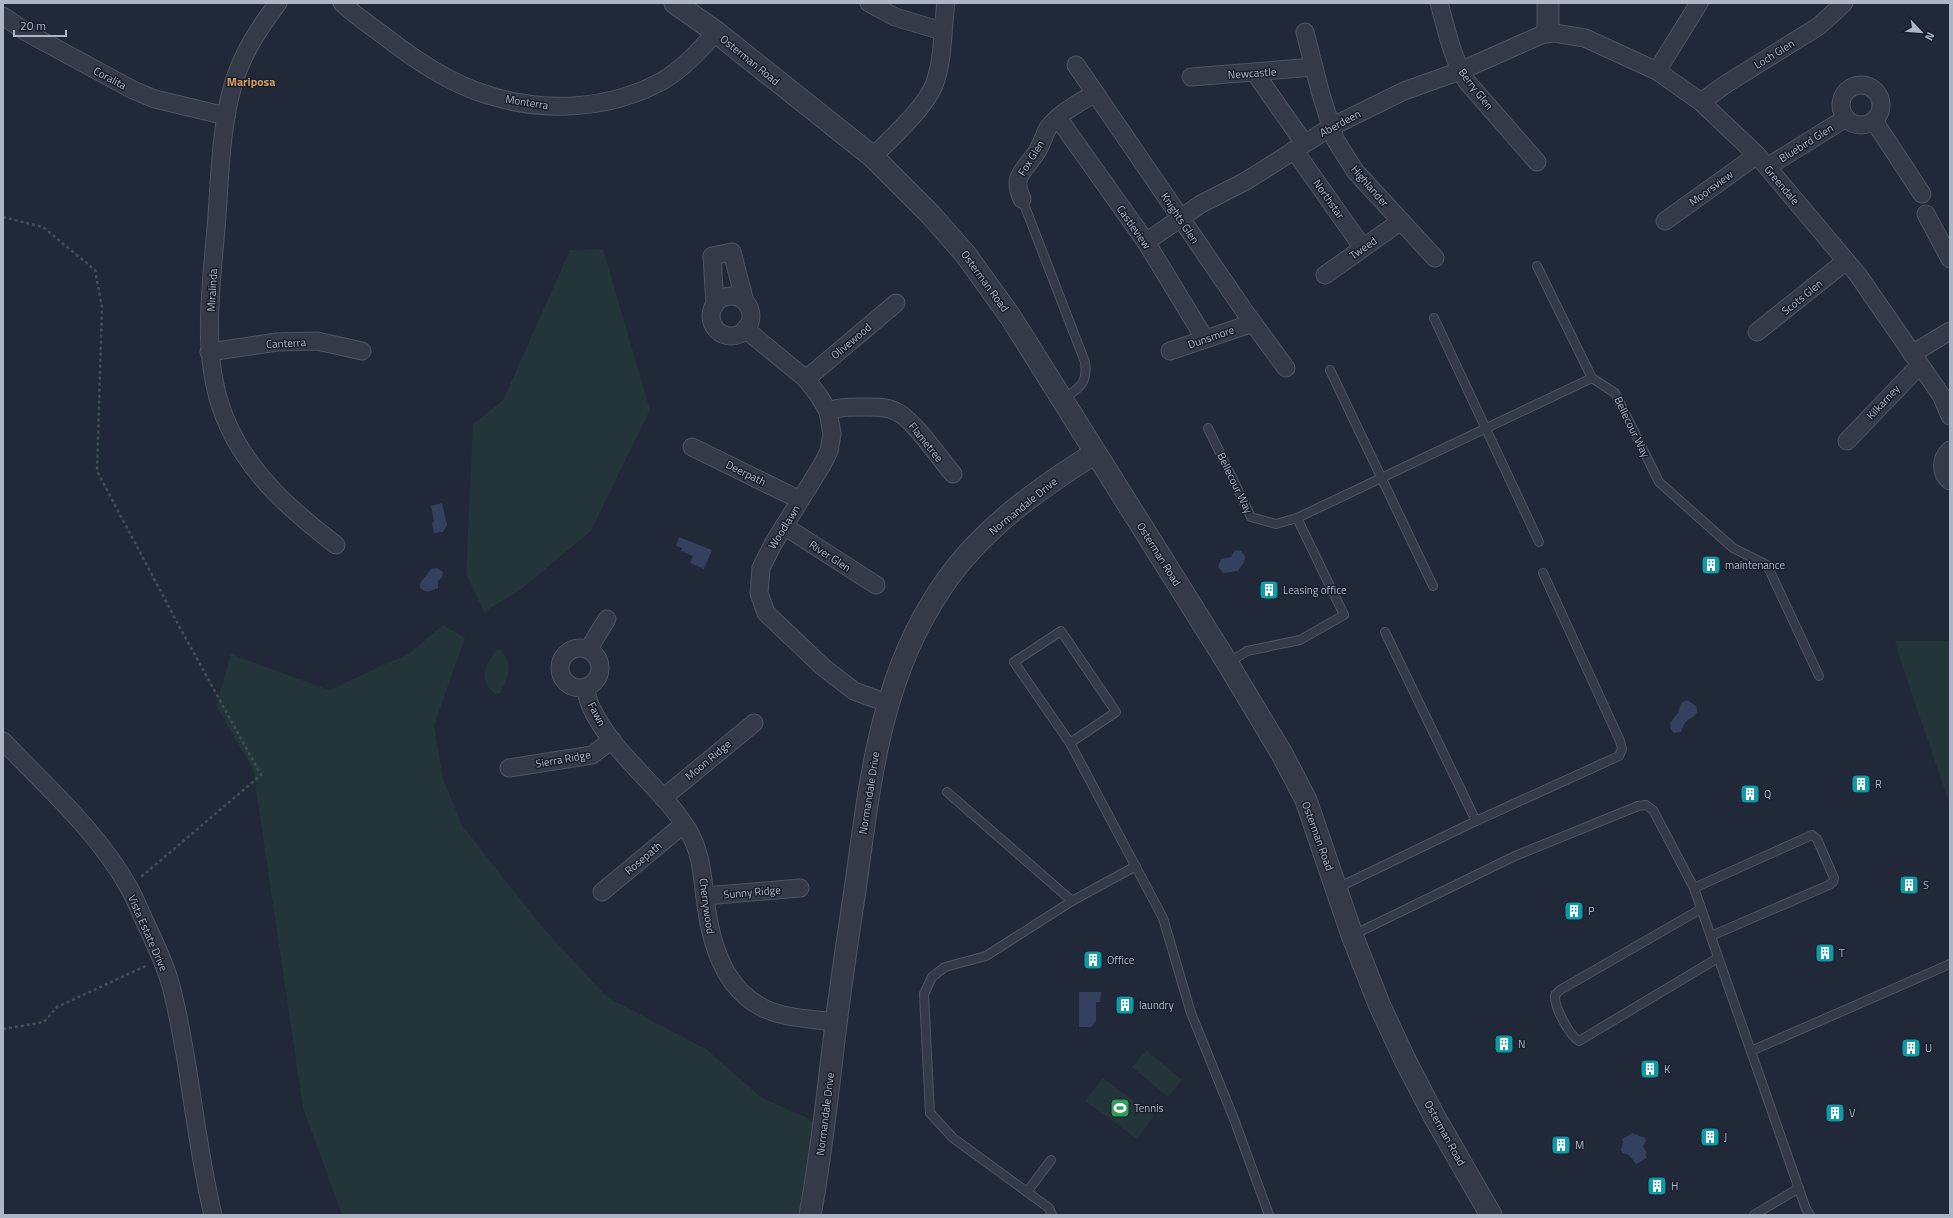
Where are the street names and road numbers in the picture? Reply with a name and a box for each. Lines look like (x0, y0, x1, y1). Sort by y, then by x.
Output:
street label: Osterman Road (717, 31, 783, 89)
street label: Loch Glen (1751, 35, 1797, 73)
street label: Coralita (91, 63, 130, 94)
street label: Newcastle (1227, 63, 1277, 83)
street label: Berry Glen (1455, 65, 1497, 113)
street label: Monterra (504, 91, 550, 113)
street label: Aberdeen (1317, 105, 1363, 140)
street label: Bluebird Glen (1776, 120, 1836, 166)
street label: Fox Glen (1014, 137, 1048, 179)
street label: Highlander (1347, 162, 1393, 210)
street label: Greendale (1761, 162, 1803, 208)
street label: Moorsview (1686, 166, 1737, 210)
street label: Northstar (1310, 176, 1349, 222)
street label: Knights Glen (1157, 189, 1203, 247)
street label: Castleview (1113, 202, 1155, 253)
street label: Tweed (1346, 233, 1380, 263)
street label: Osterman Road (957, 247, 1013, 315)
street label: Miralinda (203, 268, 221, 312)
street label: Scots Glen (1778, 275, 1826, 319)
street label: Olivewood (827, 319, 875, 363)
street label: Dunsmore (1186, 321, 1237, 352)
street label: Canterra (266, 334, 307, 352)
street label: Kilkarney (1863, 381, 1904, 423)
street label: Bellecour Way (1610, 394, 1654, 461)
street label: Flametree (905, 419, 947, 466)
street label: Bellecour Way (1213, 450, 1257, 517)
street label: Deerpath (723, 456, 769, 490)
street label: Normandale Drive (986, 473, 1061, 538)
street label: Woodlawn (764, 502, 804, 552)
street label: Osterman Road (1133, 519, 1185, 589)
street label: River Glen (806, 537, 854, 576)
street label: Fawn (584, 699, 610, 729)
street label: Moon Ridge (682, 736, 735, 784)
street label: Sierra Ridge (534, 746, 592, 772)
street label: Normandale Drive (855, 750, 884, 835)
street label: Osterman Road (1298, 799, 1338, 873)
street label: Rosepath (621, 838, 665, 878)
street label: Cherrywood (695, 877, 719, 935)
street label: Sunny Ridge (723, 881, 782, 902)
street label: Vista Estate Drive (124, 892, 172, 974)
street label: Normandale Drive (812, 1071, 838, 1156)
street label: Osterman Road (1420, 1097, 1470, 1169)

